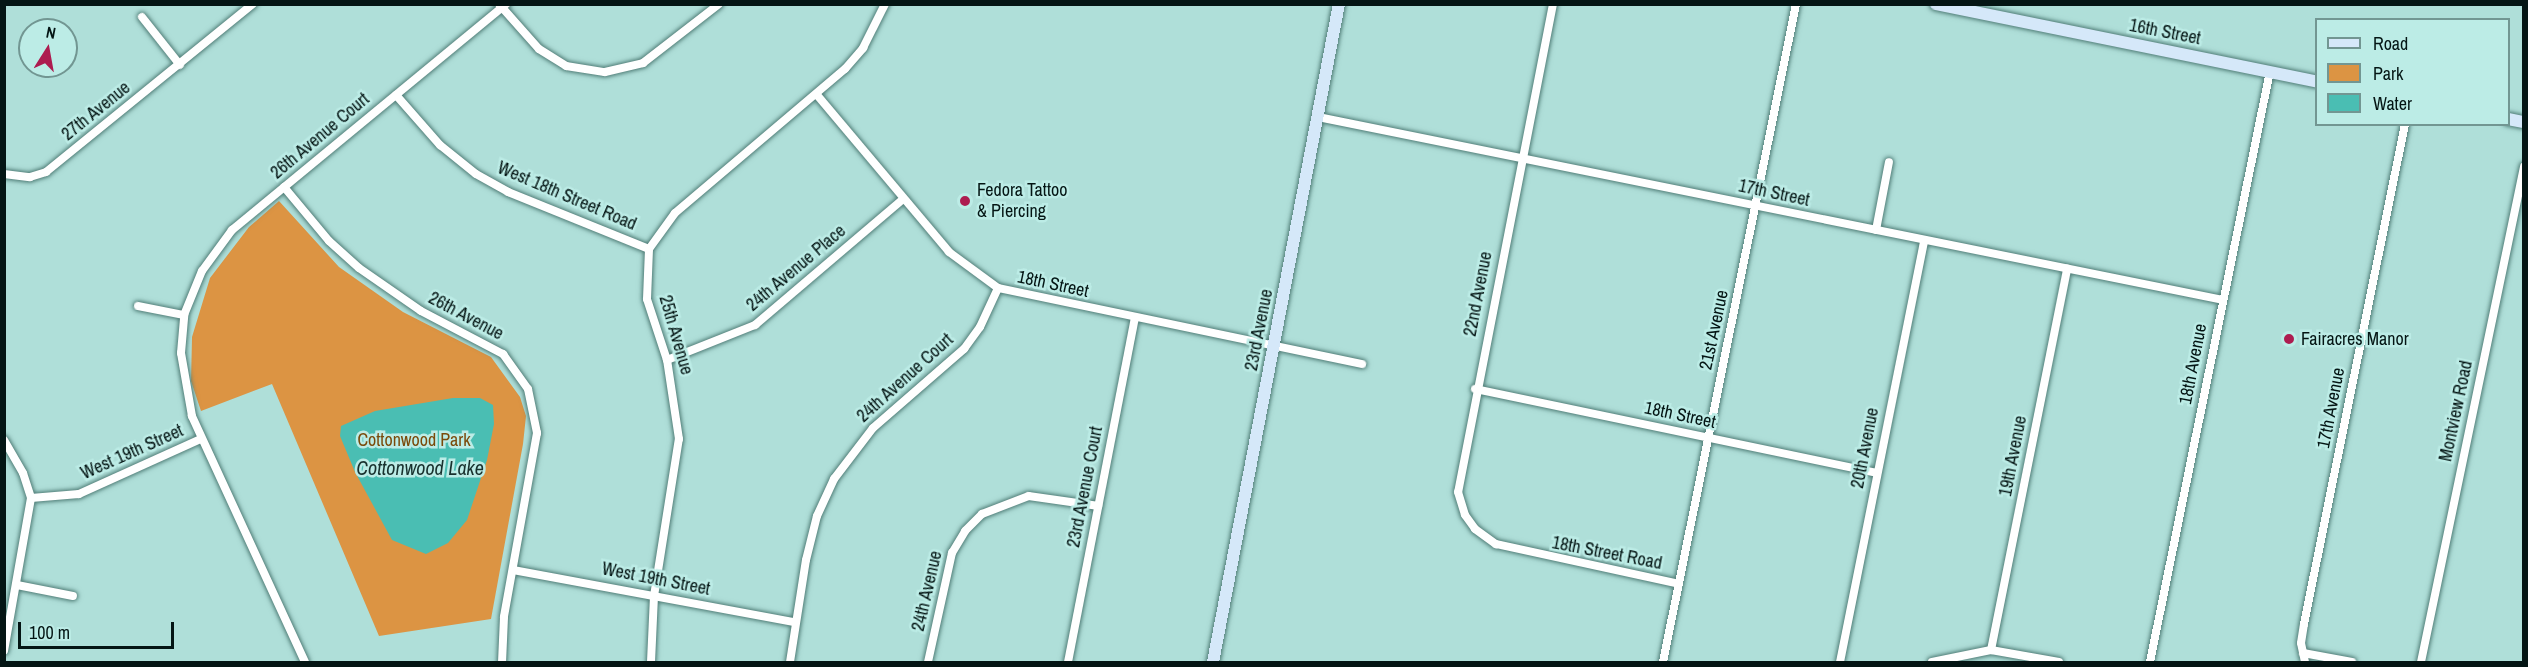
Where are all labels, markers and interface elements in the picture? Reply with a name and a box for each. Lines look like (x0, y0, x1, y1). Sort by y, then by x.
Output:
street label: 16th Street (2127, 15, 2203, 49)
north arrow (18, 18, 78, 78)
legend (2315, 18, 2510, 126)
text: N (44, 21, 58, 44)
text: Road (2373, 31, 2408, 56)
text: Park (2373, 61, 2403, 86)
street label: 27th Avenue (57, 77, 135, 145)
street label: 26th Avenue Court (266, 88, 374, 184)
text: Water (2373, 91, 2412, 116)
street label: West 18th Street Road (494, 157, 640, 235)
street label: 17th Street (1736, 175, 1812, 211)
place label: Fedora Tattoo & Piercing (977, 180, 1068, 222)
marker: Fedora Tattoo & Piercing (958, 194, 972, 208)
street label: 24th Avenue Place (742, 220, 850, 316)
street label: 22nd Avenue (1459, 249, 1497, 339)
street label: 18th Street (1015, 266, 1091, 302)
street label: 26th Avenue (424, 287, 508, 345)
street label: 23rd Avenue (1240, 287, 1278, 373)
street label: 21st Avenue (1695, 288, 1733, 372)
street label: 25th Avenue (654, 292, 698, 378)
street label: 18th Avenue (2175, 321, 2211, 407)
place label: Fairacres Manor (2301, 328, 2409, 350)
street label: 24th Avenue Court (852, 329, 958, 427)
marker: Fairacres Manor (2282, 332, 2296, 346)
street label: Montview Road (2435, 359, 2477, 463)
street label: 17th Avenue (2313, 365, 2349, 451)
street label: 18th Street (1642, 397, 1718, 433)
street label: 20th Avenue (1847, 405, 1883, 491)
street label: 19th Avenue (1995, 413, 2031, 499)
street label: West 19th Street (78, 420, 186, 484)
street label: 23rd Avenue Court (1063, 424, 1107, 550)
park label: Cottonwood Park (357, 429, 471, 451)
water label: Cottonwood Lake (356, 455, 484, 479)
street label: 18th Street Road (1550, 532, 1664, 574)
street label: 24th Avenue (907, 548, 947, 634)
street label: West 19th Street (600, 558, 712, 600)
scale bar (21, 610, 177, 648)
text: 100 m (29, 620, 70, 645)

